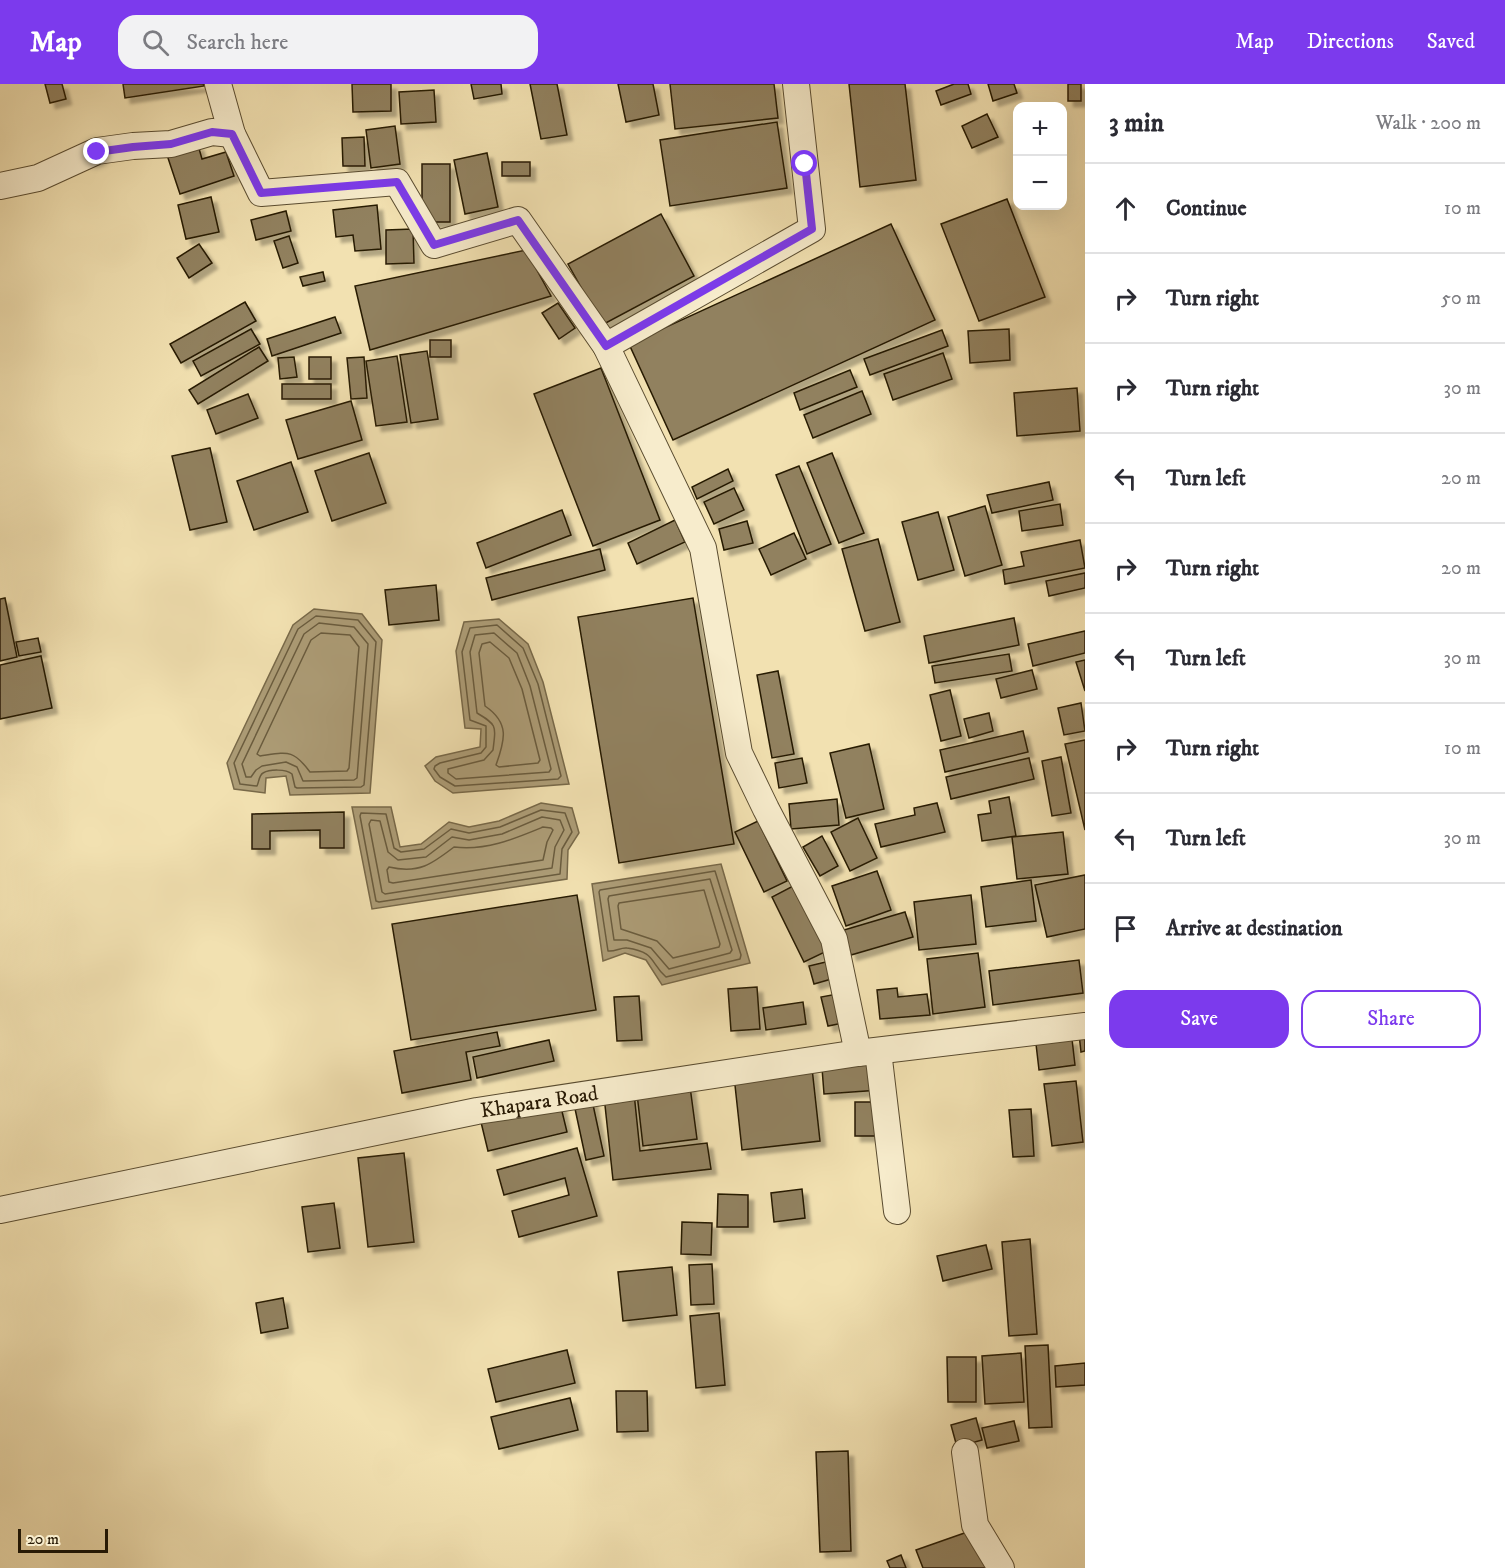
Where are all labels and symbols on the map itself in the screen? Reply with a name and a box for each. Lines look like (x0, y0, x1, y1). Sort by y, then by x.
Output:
route end (83, 138, 109, 164)
route start (791, 150, 817, 176)
street label: Khapara Road (479, 1081, 601, 1124)
scale bar (18, 1526, 108, 1554)

